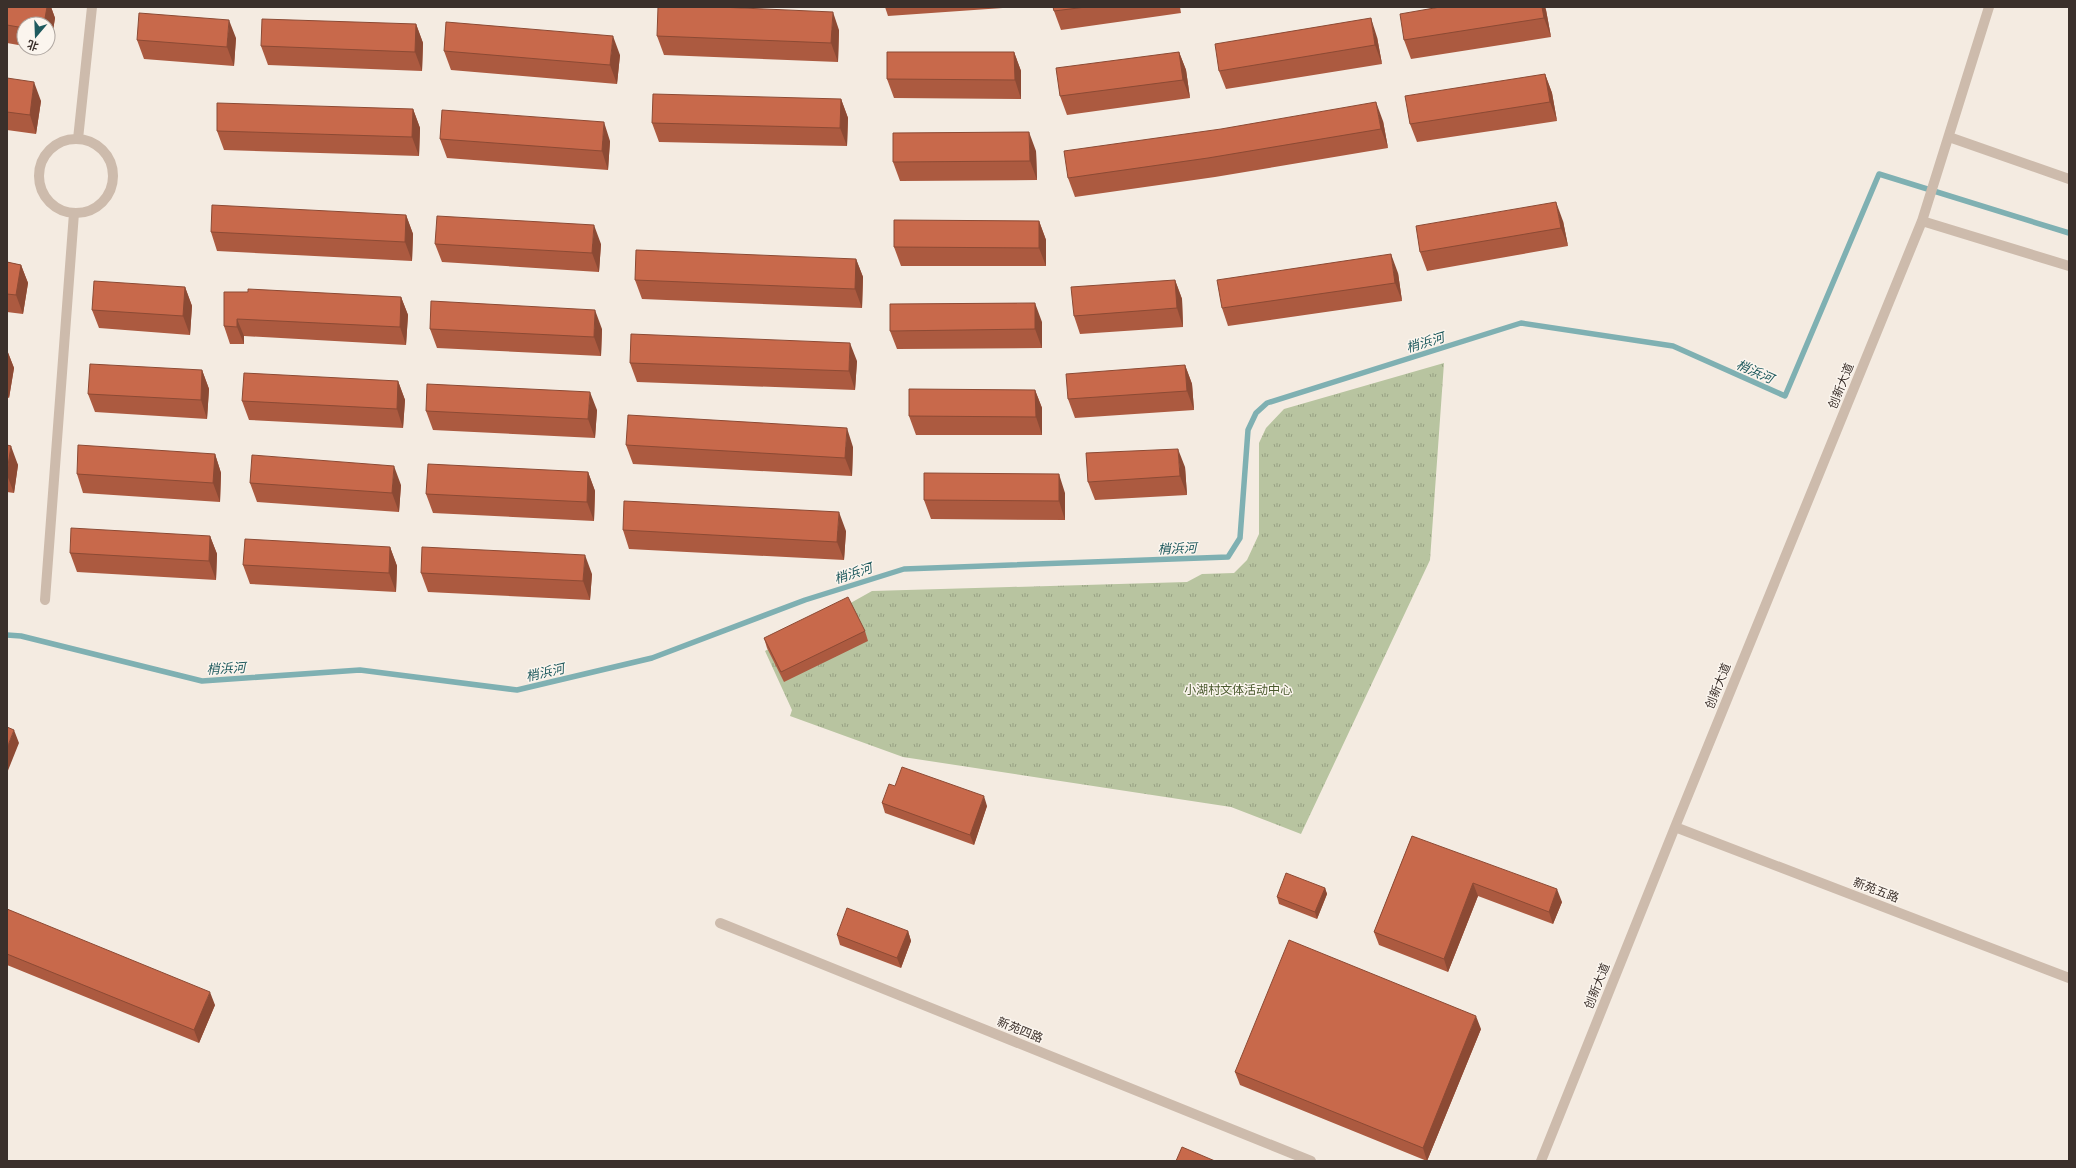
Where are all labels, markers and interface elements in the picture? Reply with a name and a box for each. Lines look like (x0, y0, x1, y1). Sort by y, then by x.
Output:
north arrow (16, 16, 56, 56)
text: 北 (26, 37, 40, 53)
water label: 梢浜河 (1404, 329, 1449, 355)
water label: 梢浜河 (1734, 357, 1778, 387)
street label: 创新大道 (1826, 361, 1856, 411)
water label: 梢浜河 (1157, 540, 1200, 557)
water label: 梢浜河 (832, 559, 877, 587)
water label: 梢浜河 (206, 660, 249, 677)
water label: 梢浜河 (524, 660, 569, 684)
street label: 创新大道 (1703, 661, 1733, 711)
park label: 小湖村文体活动中心 (1184, 683, 1292, 697)
street label: 新苑五路 (1851, 875, 1901, 905)
street label: 创新大道 (1582, 961, 1612, 1011)
street label: 新苑四路 (995, 1015, 1045, 1045)

